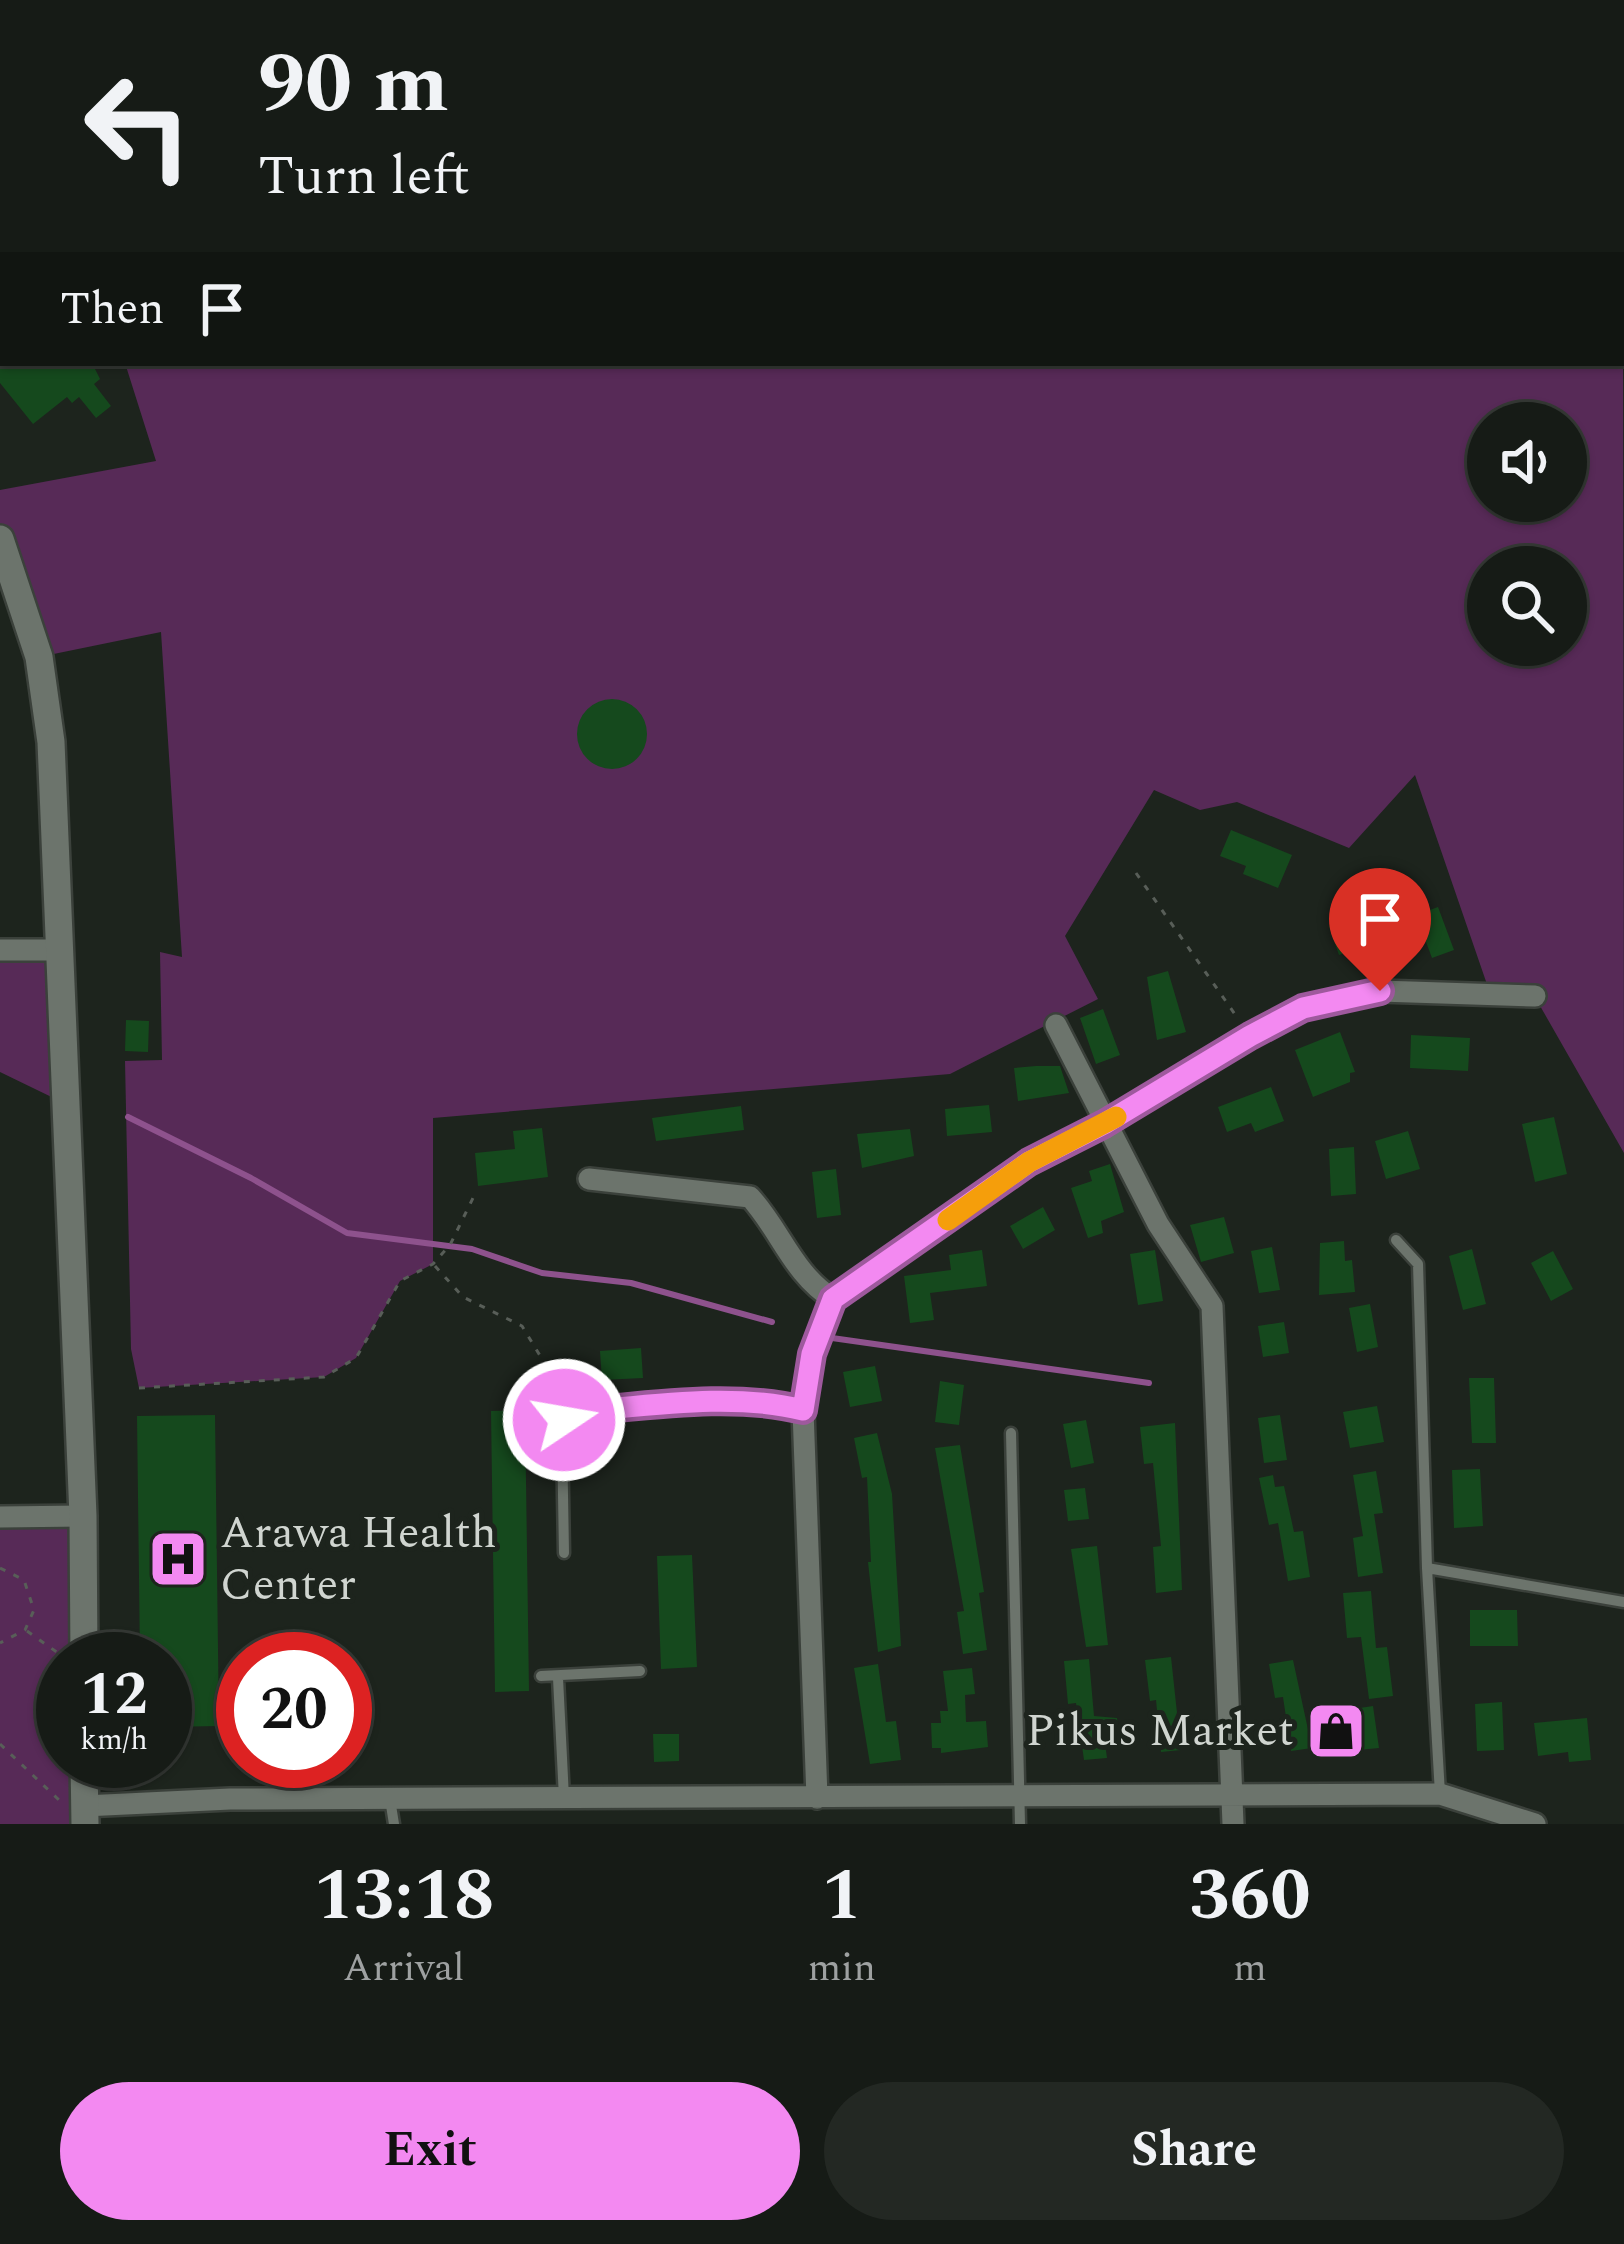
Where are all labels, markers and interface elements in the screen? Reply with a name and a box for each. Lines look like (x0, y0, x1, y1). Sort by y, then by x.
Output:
text: 90 m (258, 21, 449, 149)
icon: left (60, 48, 216, 204)
text: Turn left (258, 136, 470, 218)
text: Then (60, 275, 165, 344)
icon: arrive (189, 276, 255, 342)
map controls (1467, 402, 1587, 666)
button: sound (1467, 402, 1587, 522)
button: search (1467, 546, 1587, 666)
pin (1329, 868, 1431, 991)
icon: arrive (1347, 886, 1413, 952)
position arrow (501, 1357, 627, 1483)
place label: Arawa Health Center (220, 1499, 497, 1620)
hospital icon: Arawa Health Center (147, 1528, 209, 1590)
speed limit sign: 20 (216, 1632, 372, 1788)
text: 12 (80, 1649, 148, 1741)
place label: Pikus Market (1026, 1697, 1294, 1766)
shop icon: Pikus Market (1305, 1700, 1367, 1762)
text: km/h (80, 1717, 148, 1763)
text: 13:18 (313, 1842, 494, 1951)
text: 1 (822, 1842, 862, 1951)
text: 360 (1189, 1842, 1311, 1951)
text: Arrival (343, 1939, 465, 1998)
text: min (808, 1939, 876, 1998)
text: m (1233, 1939, 1267, 1998)
button: Exit (60, 2082, 800, 2220)
button: Share (824, 2082, 1564, 2220)

